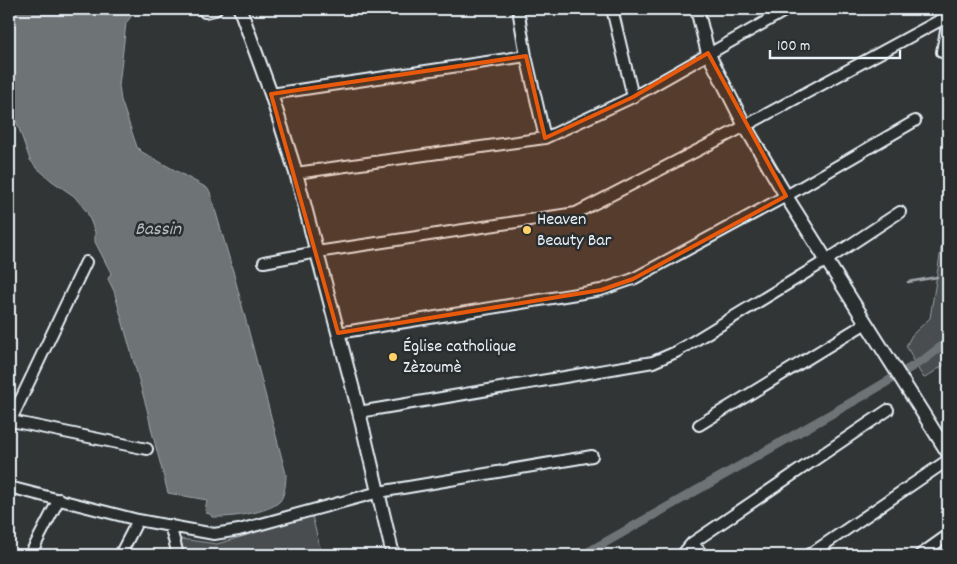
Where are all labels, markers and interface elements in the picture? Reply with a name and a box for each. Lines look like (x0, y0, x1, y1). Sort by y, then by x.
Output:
scale bar (770, 28, 900, 60)
text: 100 m (777, 36, 810, 58)
place label: Heaven Beauty Bar (537, 208, 612, 254)
water label: Bassin (135, 217, 182, 244)
marker: Heaven Beauty Bar (521, 224, 533, 236)
place label: Église catholique Zèzoumè (403, 335, 516, 381)
marker: Église catholique Zèzoumè (387, 351, 399, 363)

